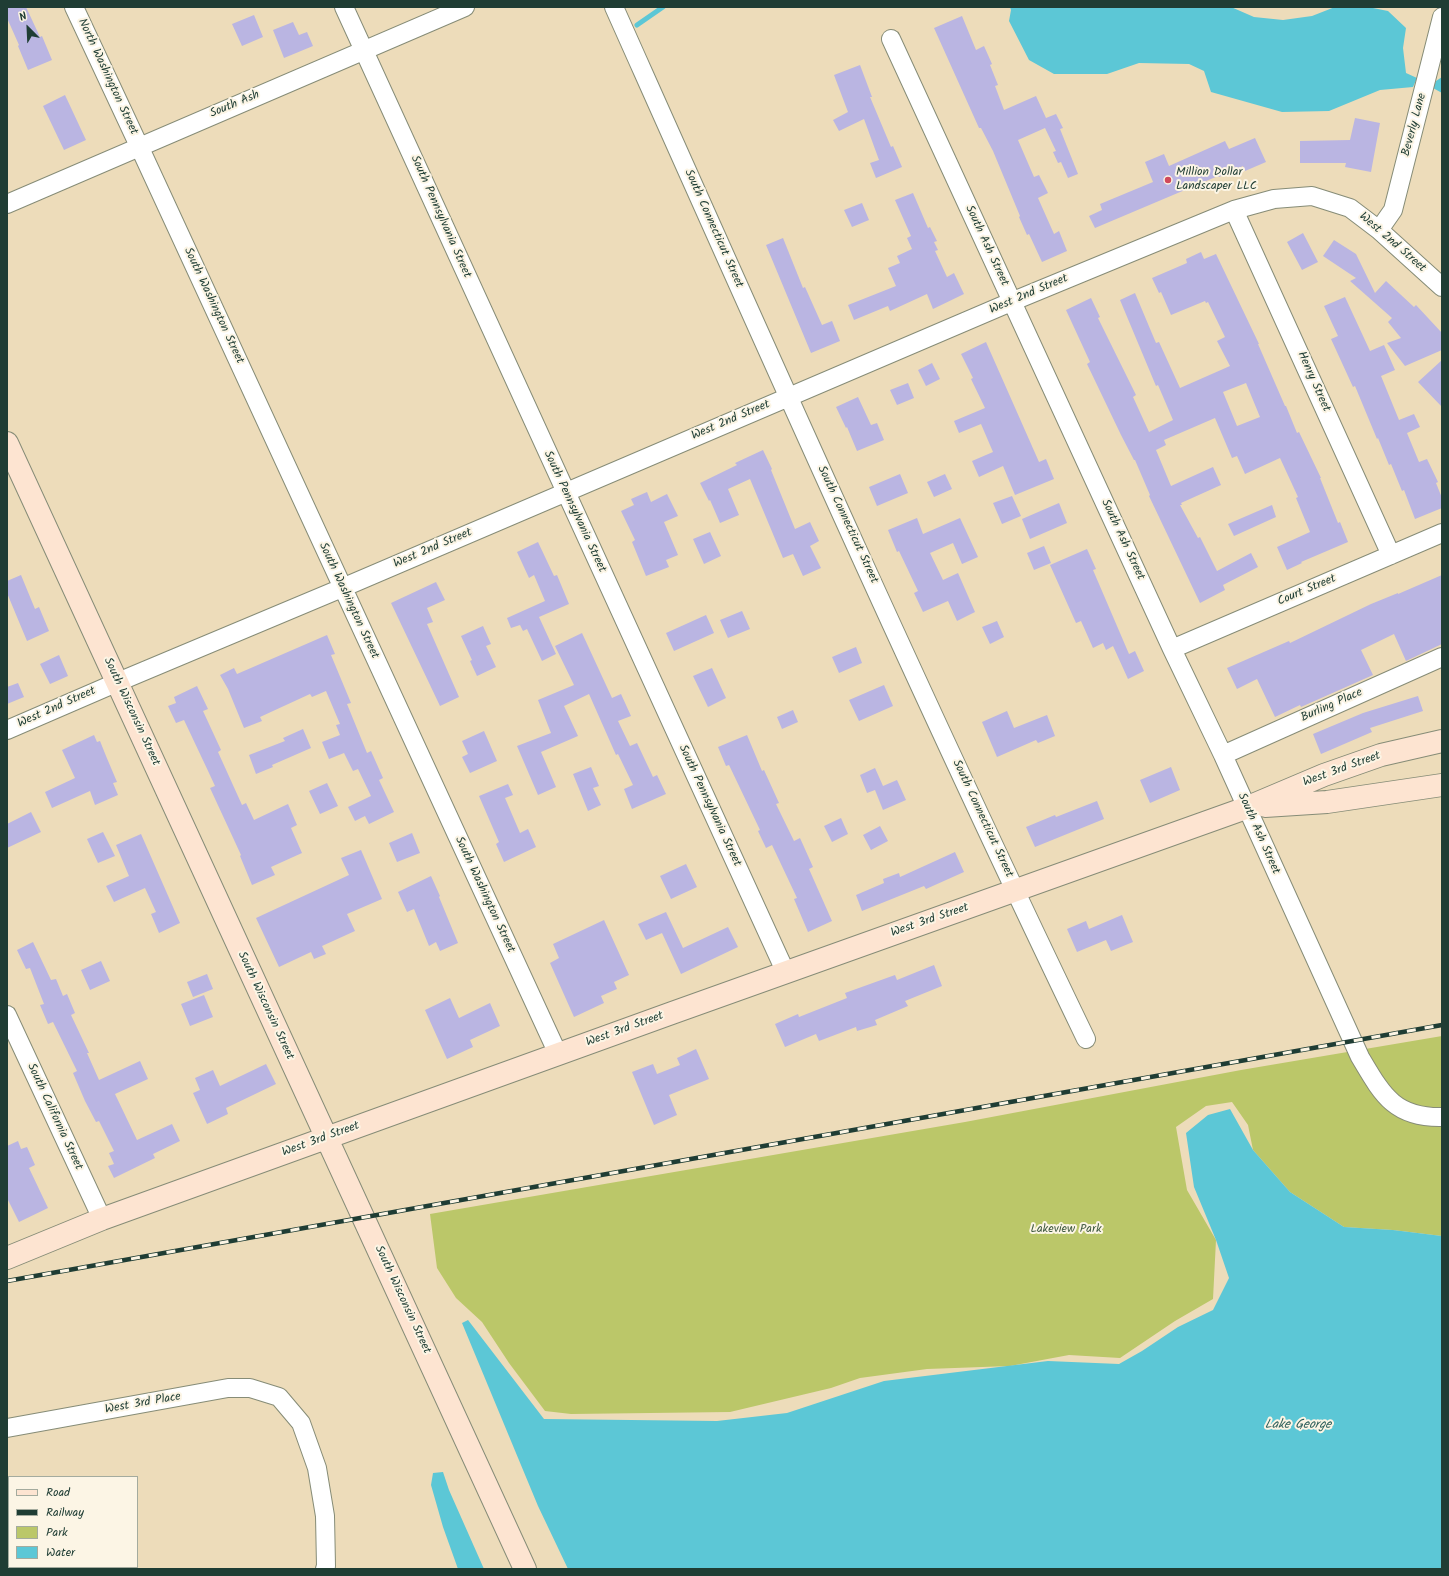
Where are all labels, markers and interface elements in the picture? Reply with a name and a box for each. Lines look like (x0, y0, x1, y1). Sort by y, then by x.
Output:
text: N (16, 7, 30, 27)
north arrow (8, 8, 48, 48)
street label: North Washington Street (74, 17, 140, 137)
street label: South Ash (208, 88, 262, 122)
street label: Beverly Lane (1400, 92, 1430, 158)
street label: South Pennsylvania Street (406, 153, 474, 281)
place label: Million Dollar Landscaper LLC (1176, 166, 1257, 194)
street label: South Connecticut Street (680, 168, 746, 290)
marker: Million Dollar Landscaper LLC (1163, 175, 1173, 185)
street label: South Ash Street (961, 203, 1011, 289)
street label: West 2nd Street (1356, 210, 1428, 276)
street label: South Washington Street (180, 246, 246, 366)
street label: West 2nd Street (988, 272, 1070, 318)
street label: Henry Street (1293, 350, 1333, 414)
street label: West 2nd Street (690, 398, 772, 444)
street label: South Pennsylvania Street (539, 449, 609, 575)
street label: South Connecticut Street (813, 464, 881, 586)
street label: South Ash Street (1097, 497, 1147, 583)
street label: West 2nd Street (392, 526, 474, 572)
street label: South Washington Street (315, 541, 381, 661)
street label: Court Street (1276, 572, 1338, 610)
street label: South Wisconsin Street (100, 656, 162, 768)
street label: West 2nd Street (16, 684, 98, 732)
street label: Burling Place (1299, 686, 1365, 726)
street label: South Pennsylvania Street (674, 743, 744, 869)
street label: West 3rd Street (1301, 749, 1383, 791)
street label: South Connecticut Street (948, 758, 1016, 880)
street label: South Ash Street (1234, 791, 1282, 877)
street label: South Washington Street (451, 835, 517, 955)
street label: West 3rd Street (889, 901, 971, 941)
street label: South Wisconsin Street (234, 950, 296, 1062)
street label: West 3rd Street (584, 1009, 666, 1051)
street label: South California Street (23, 1061, 85, 1173)
street label: West 3rd Street (280, 1119, 362, 1161)
park label: Lakeview Park (1030, 1223, 1102, 1237)
street label: South Wisconsin Street (371, 1244, 433, 1356)
street label: West 3rd Place (104, 1390, 182, 1418)
water label: Lake George (1265, 1418, 1331, 1434)
legend (8, 1476, 138, 1568)
text: Road (46, 1483, 70, 1502)
text: Railway (46, 1503, 84, 1522)
text: Park (46, 1523, 68, 1542)
text: Water (46, 1543, 75, 1562)

